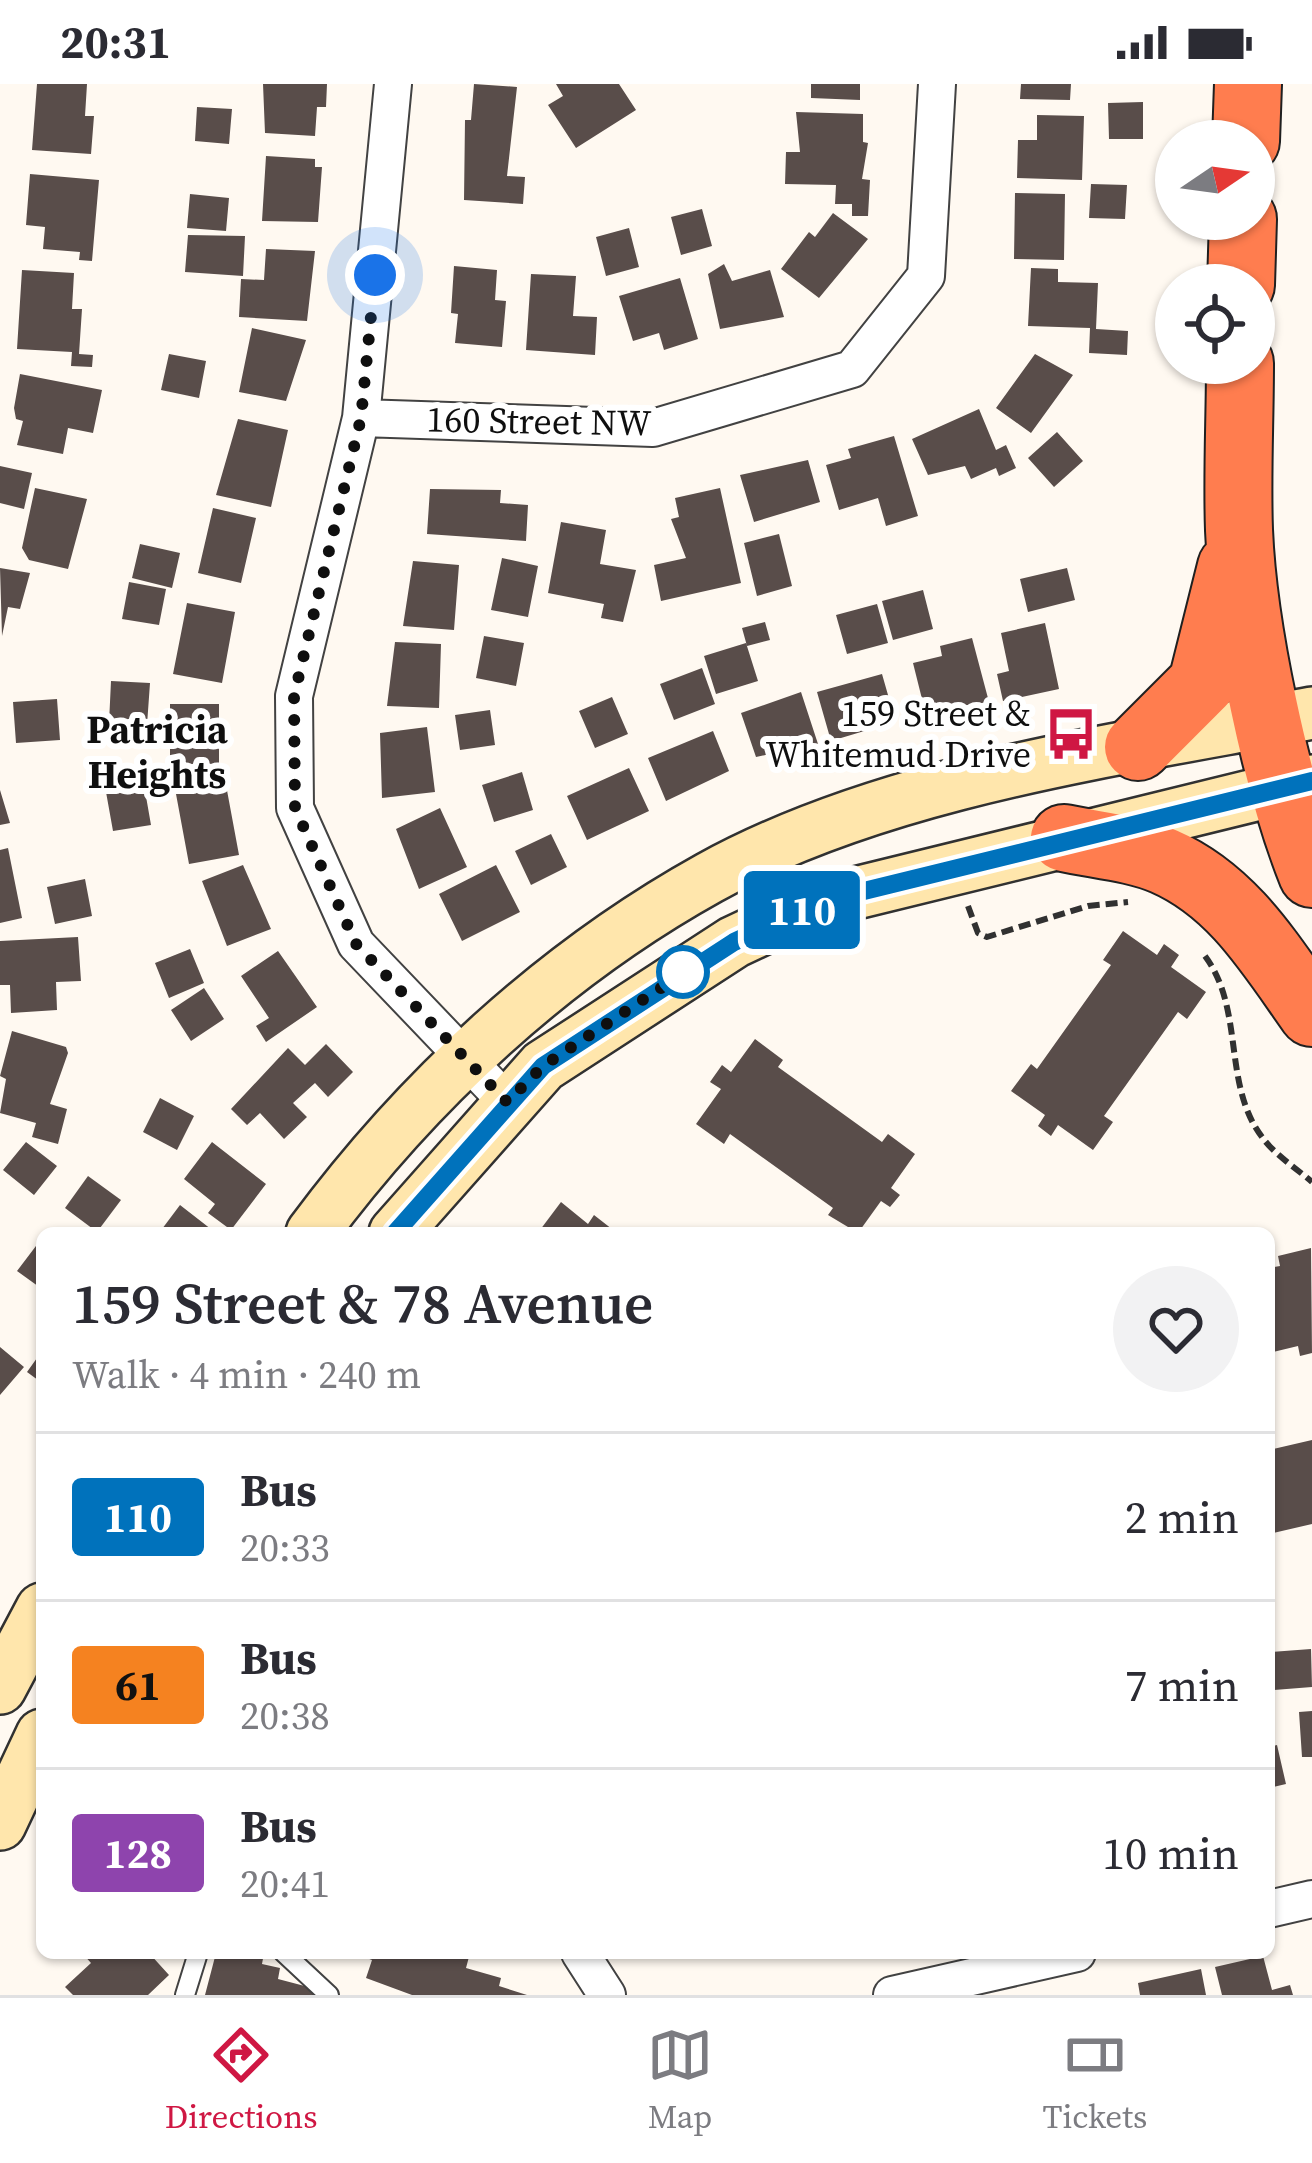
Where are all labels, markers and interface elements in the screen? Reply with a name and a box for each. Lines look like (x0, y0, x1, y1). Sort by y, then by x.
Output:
text: 20:31 (60, 11, 171, 73)
north arrow (1155, 120, 1275, 240)
map controls (1155, 120, 1275, 384)
your location (345, 245, 405, 305)
button: locate (1155, 264, 1275, 384)
street label: 160 Street NW (426, 395, 652, 447)
place label: 159 Street & Whitemud Drive (765, 689, 1031, 779)
district label: Patricia Heights (86, 703, 228, 801)
bus stop icon: 159 Street & Whitemud Drive (1042, 705, 1100, 763)
line badge: 110 (733, 871, 871, 949)
text: 110 (768, 881, 836, 939)
unlabelled marker (658, 947, 708, 997)
text: 159 Street & 78 Avenue (72, 1264, 653, 1342)
button: heart (1113, 1266, 1239, 1392)
text: Walk · 4 min · 240 m (72, 1348, 421, 1401)
text: Bus (240, 1459, 317, 1521)
text: 2 min (1125, 1486, 1239, 1548)
text: 110 (104, 1488, 172, 1546)
text: 20:33 (240, 1521, 330, 1574)
text: Bus (240, 1627, 317, 1689)
text: 7 min (1125, 1654, 1239, 1716)
text: 61 (115, 1656, 161, 1714)
text: 20:38 (240, 1689, 330, 1742)
text: Bus (240, 1795, 317, 1857)
text: 10 min (1102, 1822, 1239, 1884)
text: 128 (104, 1824, 172, 1882)
text: 20:41 (240, 1857, 330, 1910)
tab: Directions (165, 2022, 318, 2139)
tab: Map (647, 2022, 713, 2139)
tab: Tickets (1042, 2022, 1147, 2139)

